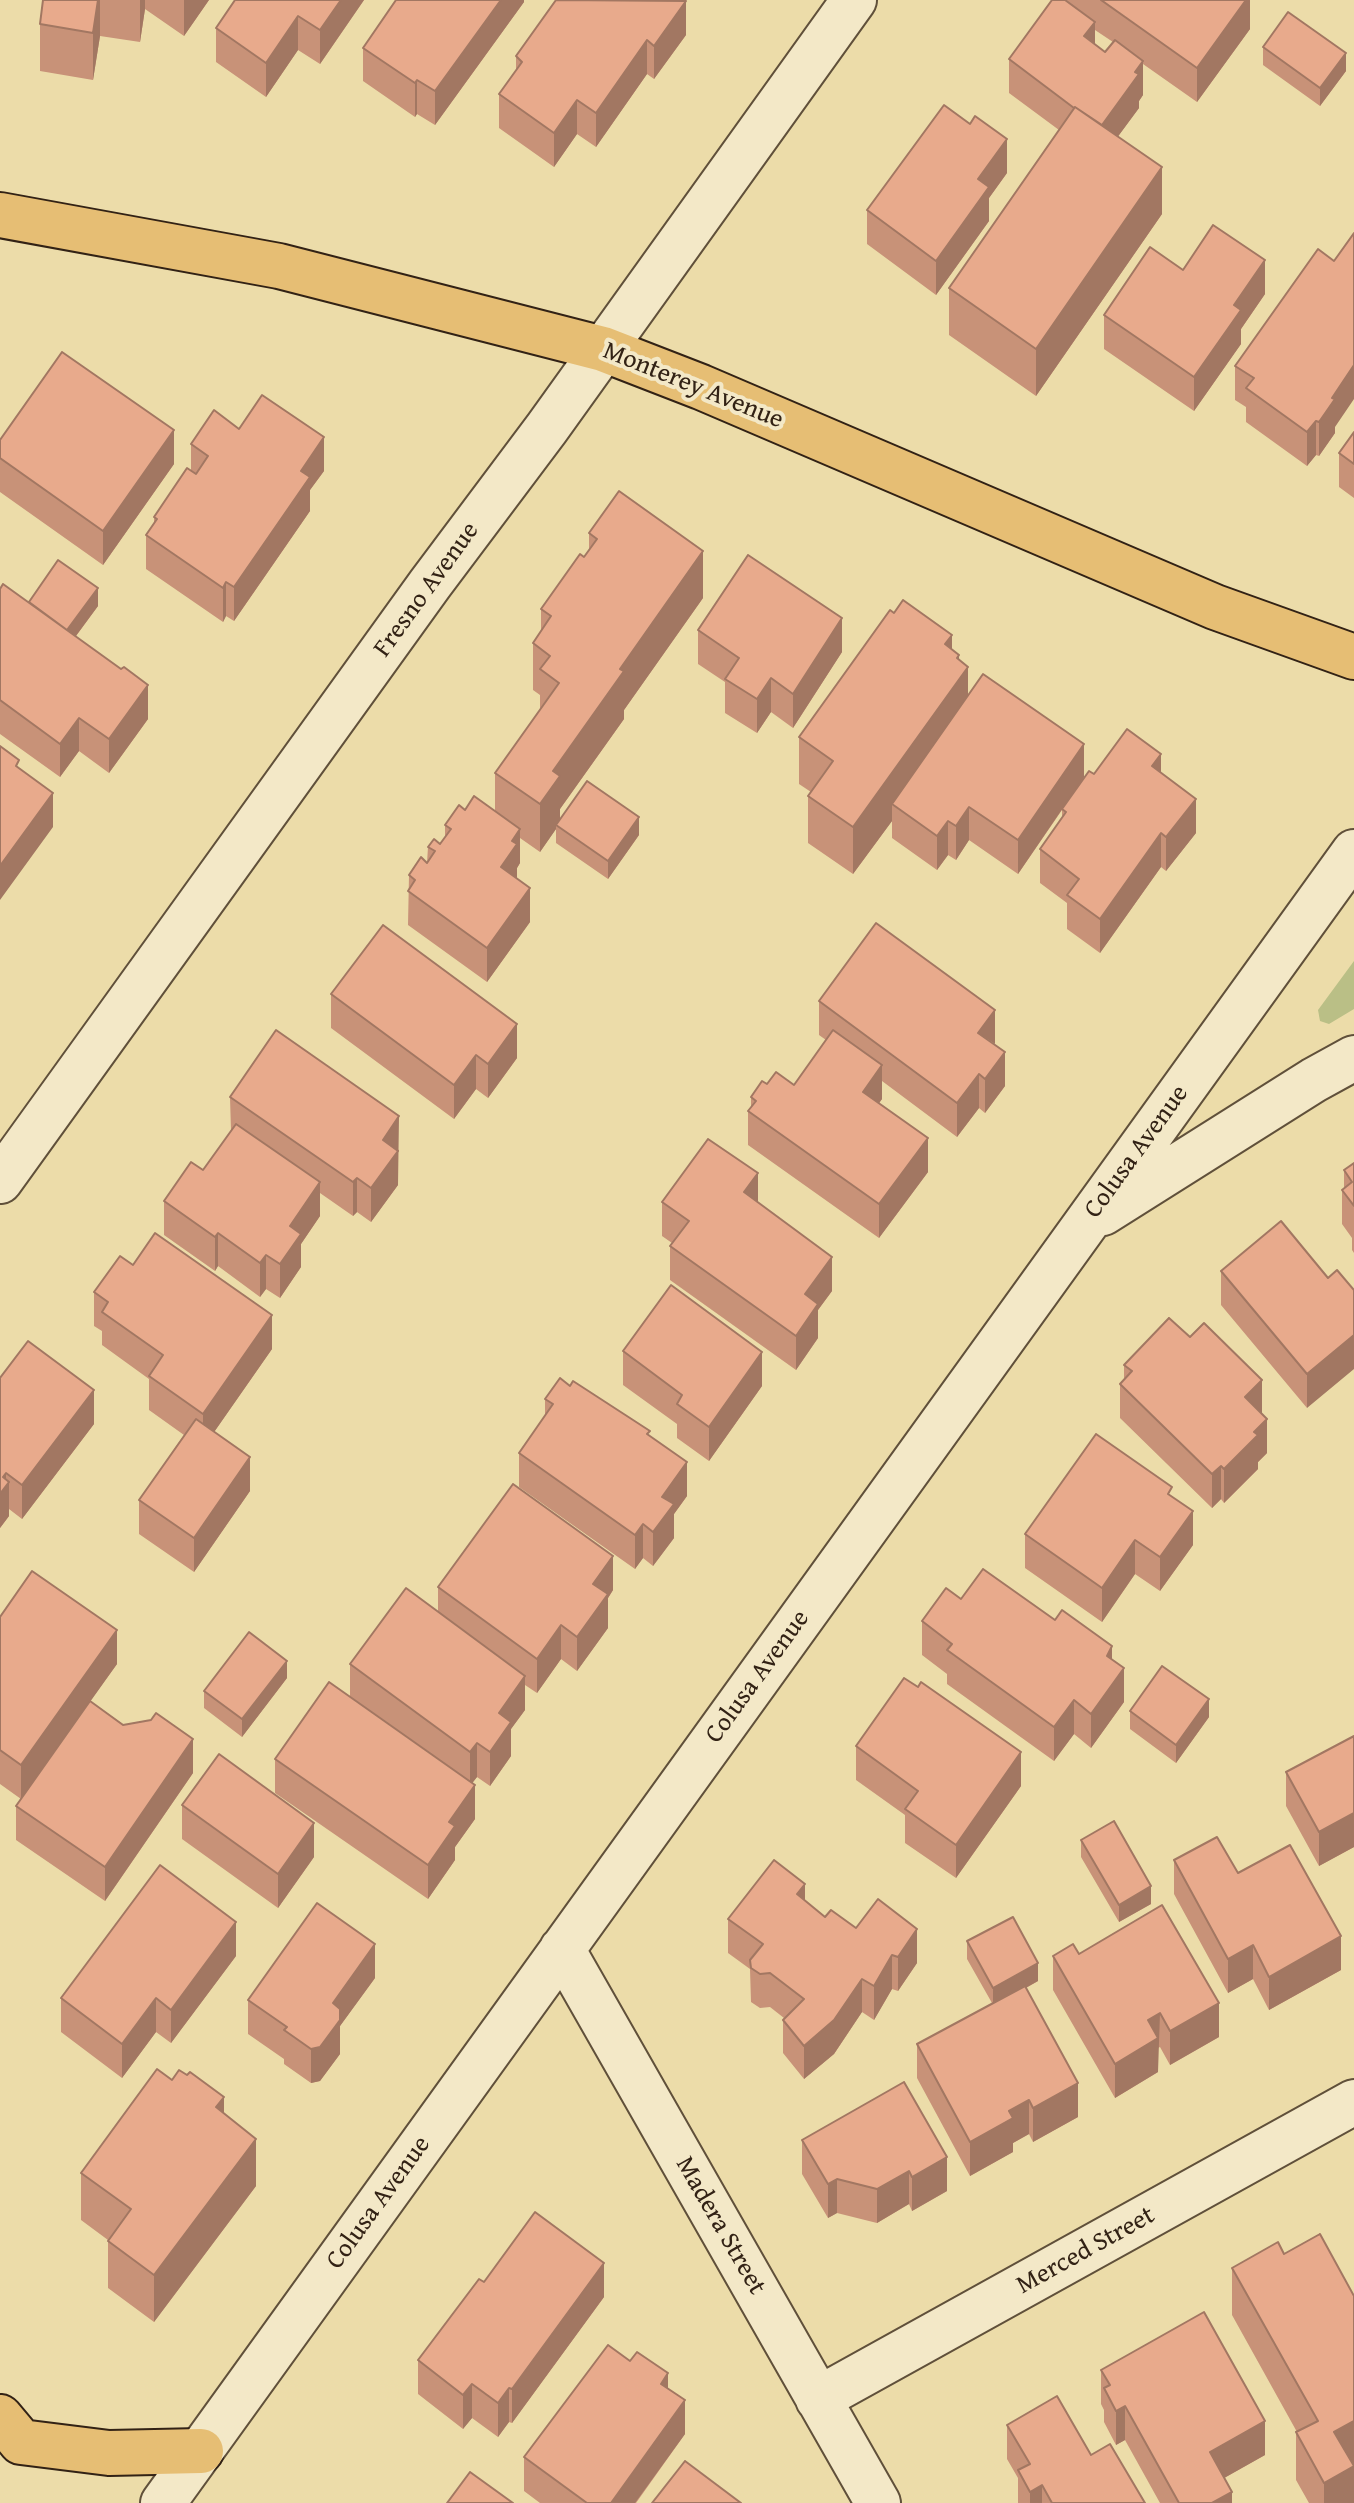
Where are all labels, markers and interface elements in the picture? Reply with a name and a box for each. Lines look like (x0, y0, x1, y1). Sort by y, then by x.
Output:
street label: Monterey Avenue (598, 336, 788, 436)
street label: Fresno Avenue (368, 517, 486, 663)
street label: Colusa Avenue (1078, 1079, 1196, 1225)
street label: Colusa Avenue (699, 1604, 817, 1750)
street label: Colusa Avenue (320, 2130, 438, 2276)
street label: Madera Street (668, 2152, 772, 2300)
street label: Merced Street (1012, 2200, 1160, 2302)

